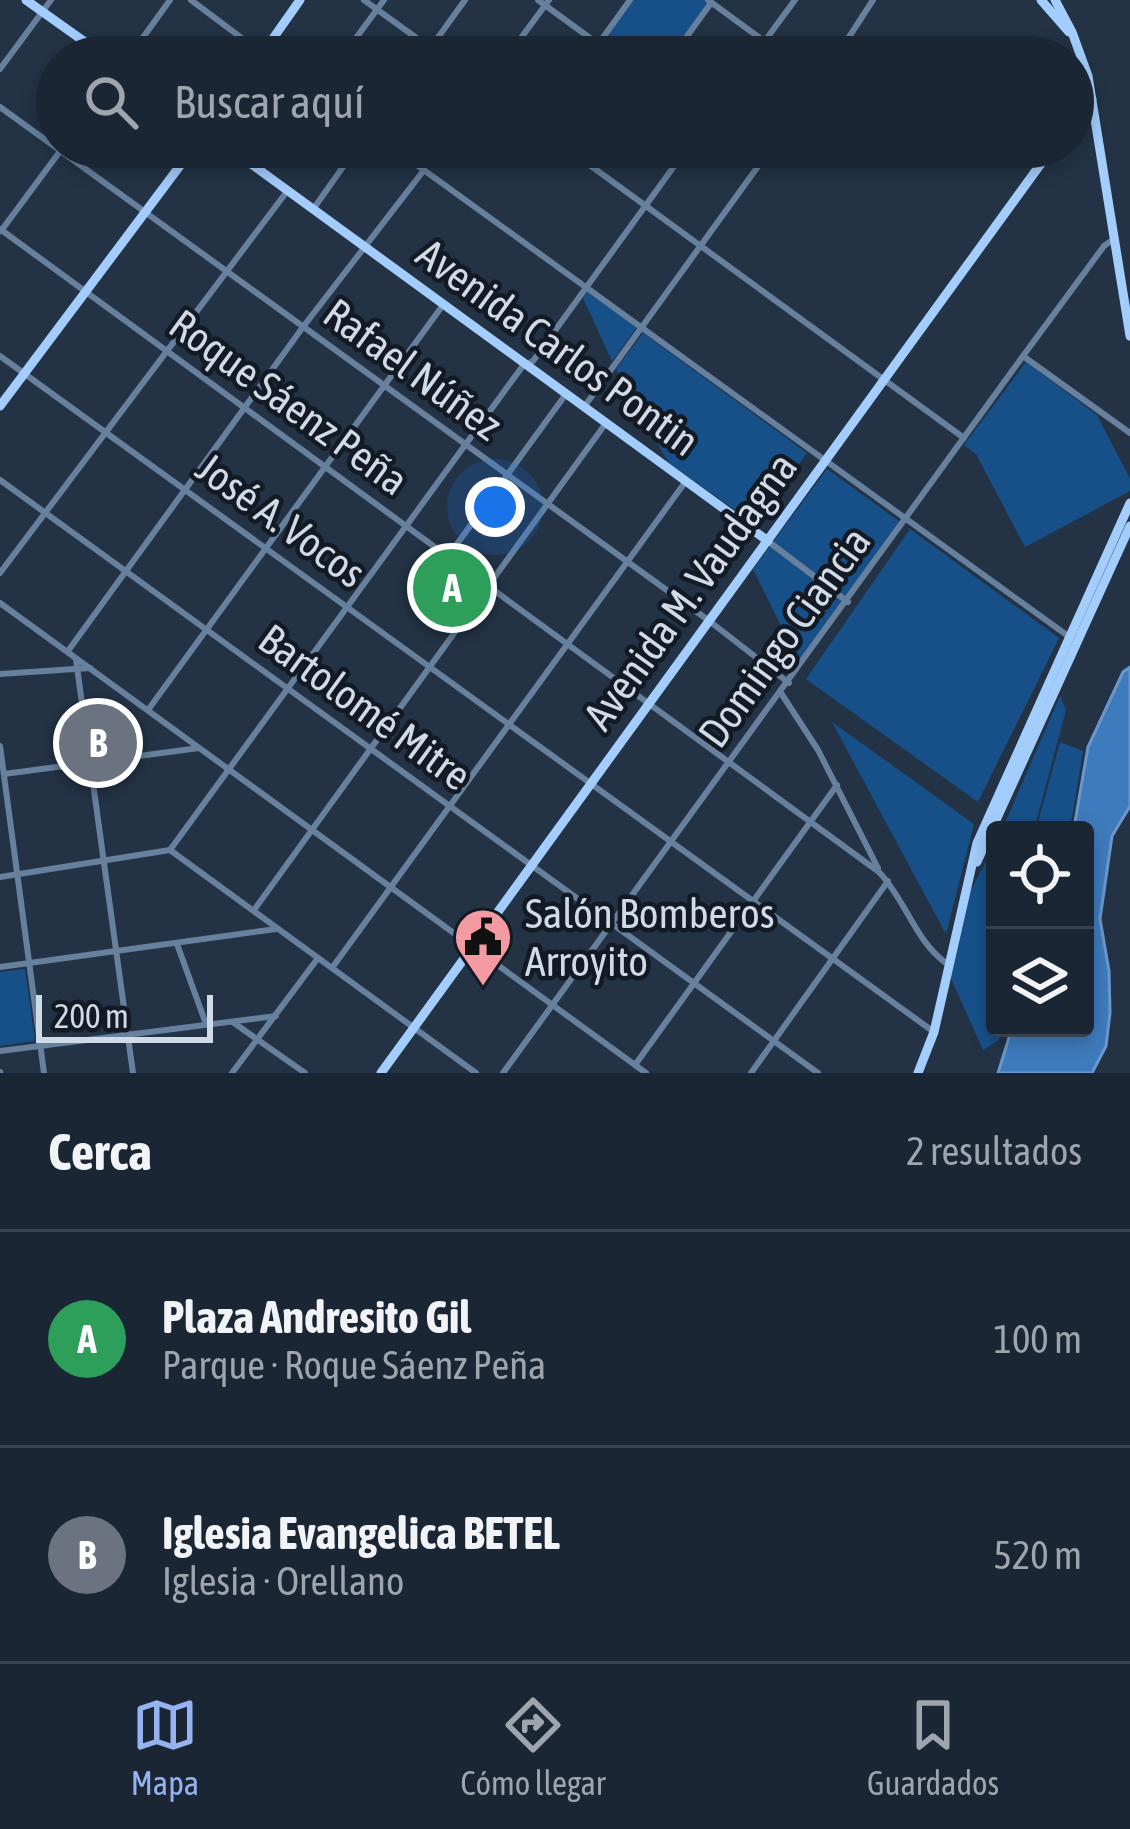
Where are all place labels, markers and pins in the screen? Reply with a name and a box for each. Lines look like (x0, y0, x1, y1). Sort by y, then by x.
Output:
pin: A (413, 543, 491, 633)
pin: B (59, 698, 137, 788)
place label: Salón Bomberos Arroyito (525, 889, 775, 985)
public building icon: Salón Bomberos Arroyito (452, 906, 514, 988)

